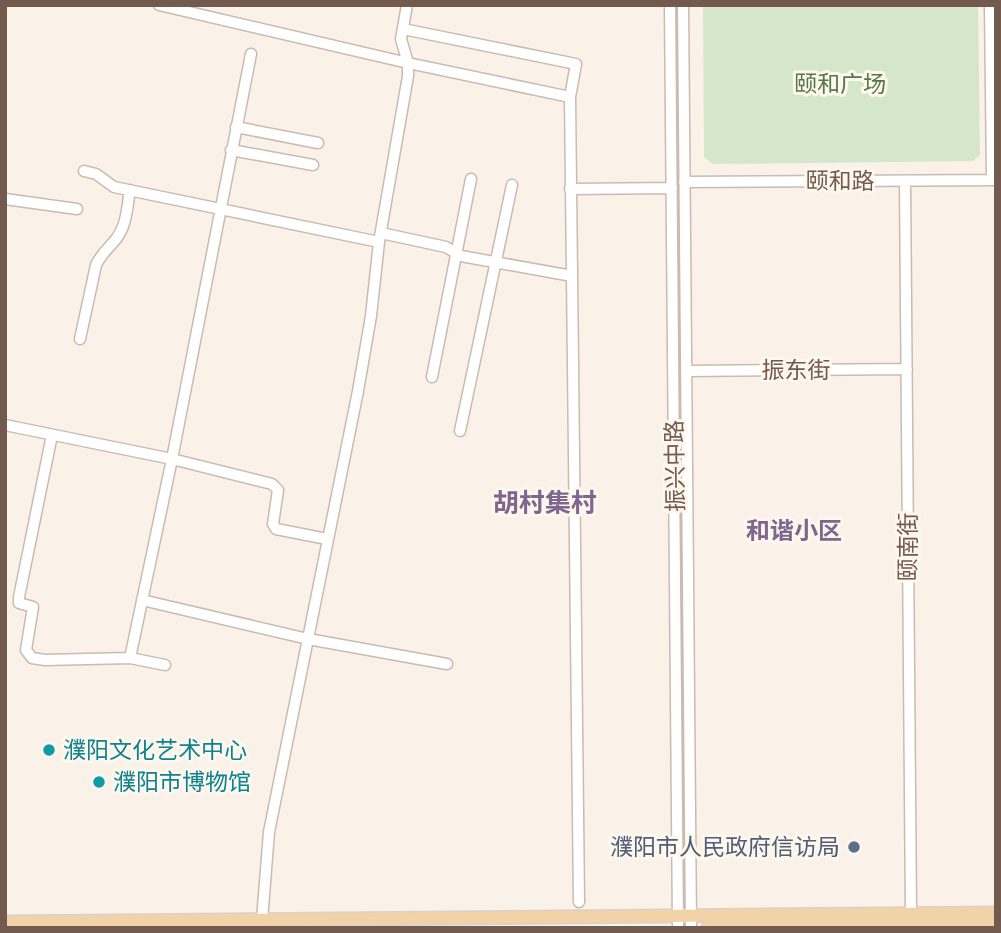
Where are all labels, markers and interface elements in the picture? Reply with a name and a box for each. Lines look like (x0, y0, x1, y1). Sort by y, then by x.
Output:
park label: 颐和广场 (794, 70, 886, 98)
street label: 颐和路 (806, 167, 875, 195)
street label: 振东街 (762, 356, 831, 384)
street label: 振兴中路 (660, 420, 690, 512)
district label: 胡村集村 (493, 488, 597, 519)
street label: 颐南街 (894, 513, 922, 582)
district label: 和谐小区 (746, 517, 842, 545)
place label: 濮阳文化艺术中心 (63, 736, 247, 764)
marker: 濮阳文化艺术中心 (41, 742, 57, 758)
place label: 濮阳市博物馆 (113, 768, 251, 796)
marker: 濮阳市博物馆 (91, 774, 107, 790)
place label: 濮阳市人民政府信访局 (610, 833, 840, 861)
marker: 濮阳市人民政府信访局 (846, 839, 862, 855)

